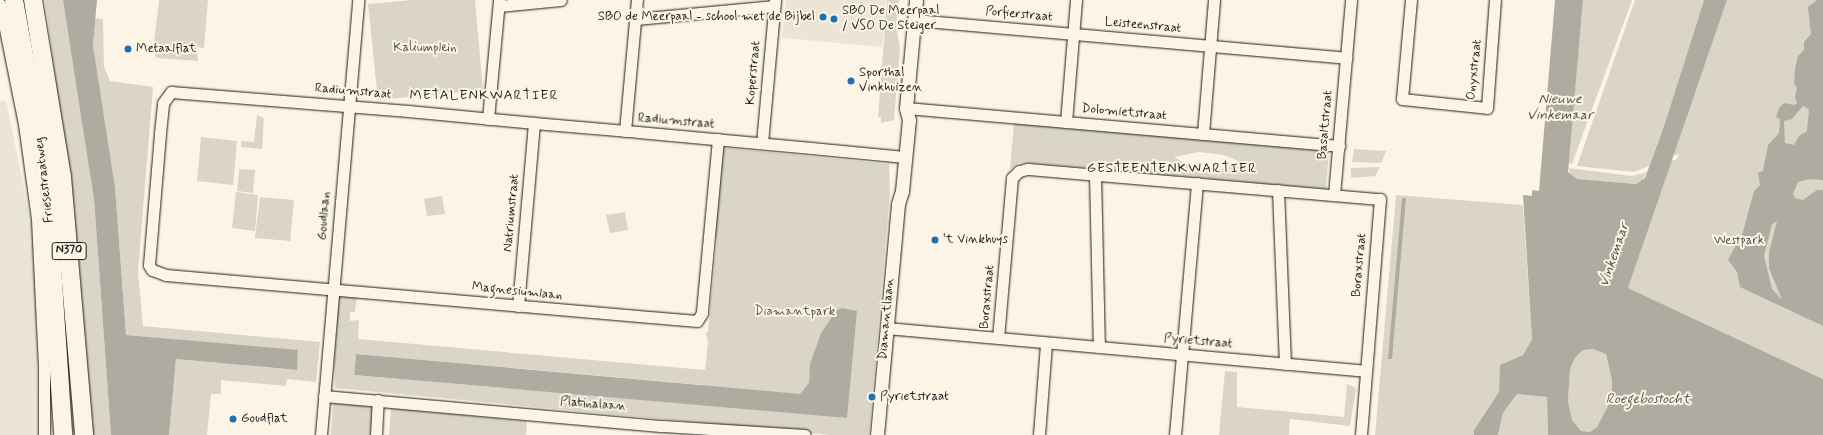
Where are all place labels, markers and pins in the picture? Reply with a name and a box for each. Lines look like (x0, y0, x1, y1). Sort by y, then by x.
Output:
place label: SBO De Meerpaal / VSO De Steiger (842, 4, 939, 35)
place label: SBO de Meerpaal - school met de Bijbel (599, 9, 815, 25)
marker: SBO de Meerpaal - school met de Bijbel (818, 12, 828, 22)
marker: SBO De Meerpaal / VSO De Steiger (829, 14, 839, 24)
place label: Metaalflat (136, 41, 196, 57)
marker: Metaalflat (123, 44, 133, 54)
place label: Sporthal Vinkhuizen (859, 66, 922, 97)
marker: Sporthal Vinkhuizen (846, 76, 856, 86)
place label: 't Vinkhuys (943, 232, 1005, 248)
marker: 't Vinkhuys (930, 235, 940, 245)
place label: Pyrietstraat (880, 389, 949, 405)
marker: Pyrietstraat (867, 392, 877, 402)
place label: Goudflat (241, 411, 288, 427)
marker: Goudflat (228, 414, 238, 424)

